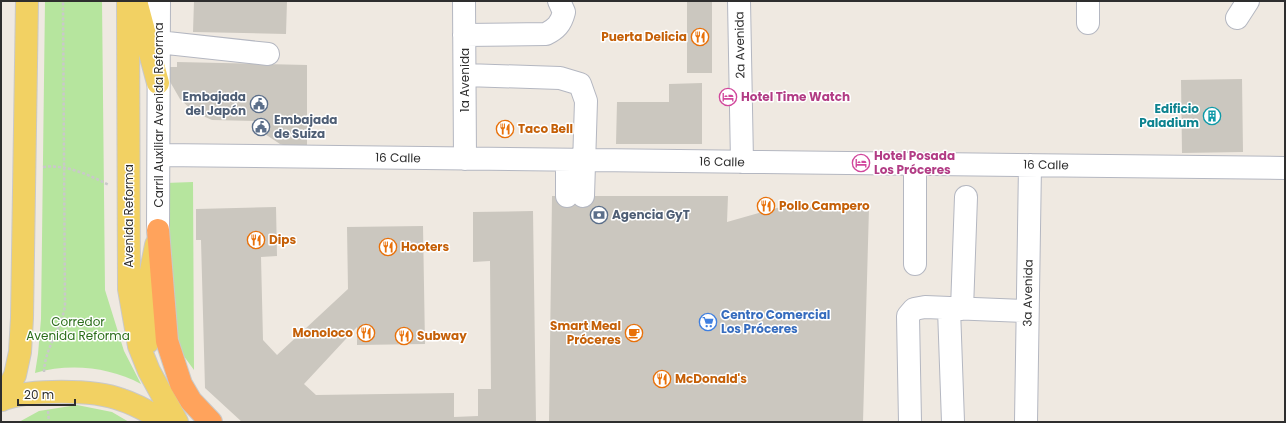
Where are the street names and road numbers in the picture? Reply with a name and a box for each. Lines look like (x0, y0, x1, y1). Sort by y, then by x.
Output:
street label: 2a Avenida (730, 11, 749, 79)
street label: Carril Auxiliar Avenida Reforma (150, 22, 167, 208)
street label: 1a Avenida (456, 48, 473, 112)
street label: 16 Calle (375, 149, 421, 166)
street label: 16 Calle (699, 153, 745, 170)
street label: 16 Calle (1023, 156, 1069, 173)
street label: Avenida Reforma (120, 164, 137, 268)
street label: 3a Avenida (1018, 259, 1037, 327)

